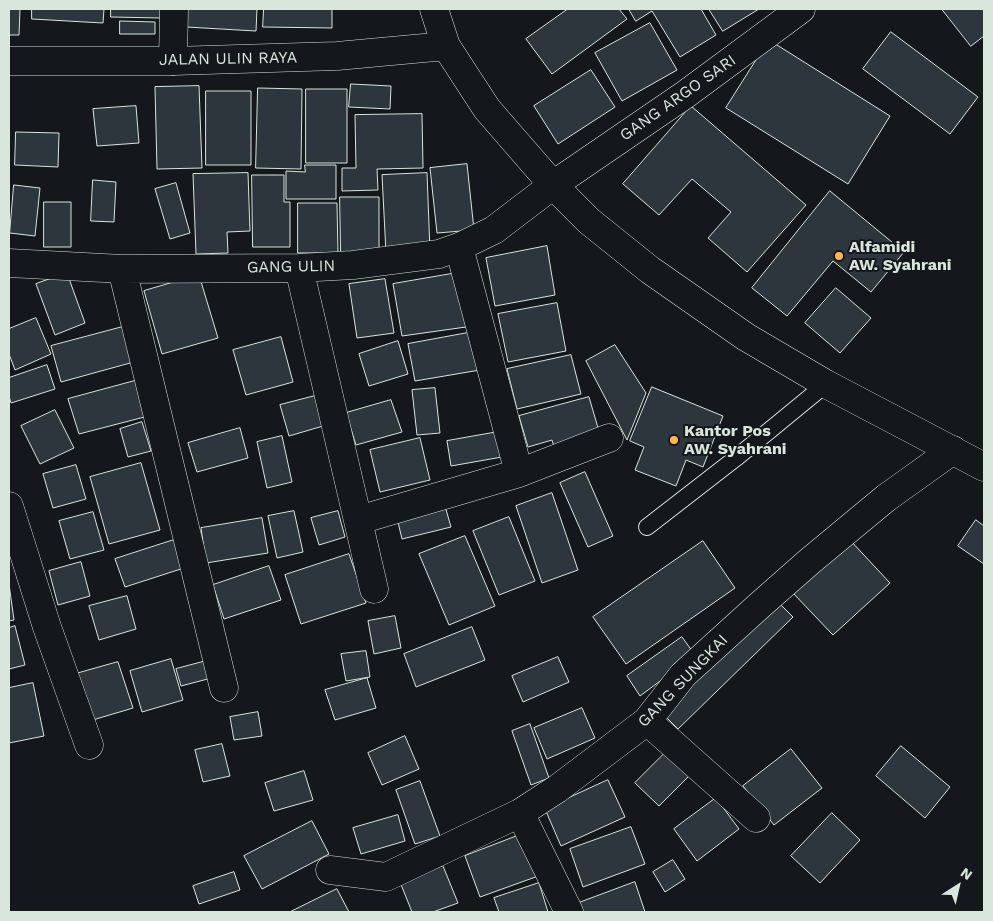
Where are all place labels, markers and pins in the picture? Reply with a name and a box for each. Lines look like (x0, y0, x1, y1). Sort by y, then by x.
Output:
place label: Alfamidi AW. Syahrani (849, 237, 952, 275)
marker: Alfamidi AW. Syahrani (833, 250, 845, 262)
place label: Kantor Pos AW. Syahrani (684, 421, 787, 459)
marker: Kantor Pos AW. Syahrani (668, 434, 680, 446)

